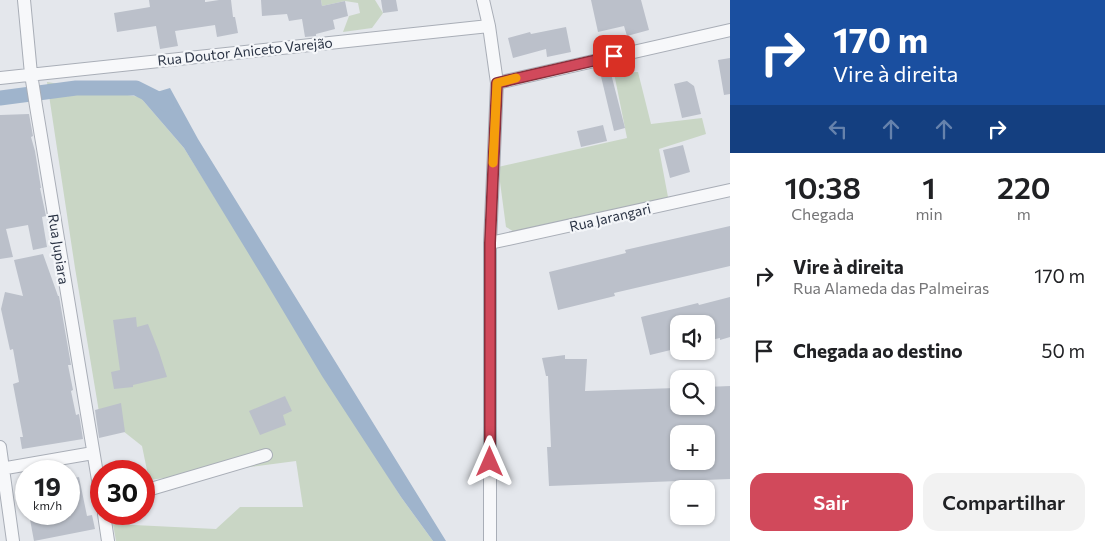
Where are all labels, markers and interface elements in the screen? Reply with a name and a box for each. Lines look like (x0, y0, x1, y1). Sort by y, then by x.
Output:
text: 170 m (833, 17, 928, 60)
icon: right (750, 20, 815, 85)
street label: Rua Doutor Aniceto Varejão (156, 33, 334, 69)
pin (593, 35, 635, 77)
icon: arrive (600, 42, 628, 70)
text: Vire à direita (833, 60, 958, 87)
icon: left (824, 115, 852, 143)
icon: ahead (877, 115, 905, 143)
icon: ahead (930, 115, 958, 143)
icon: right (983, 115, 1011, 143)
text: 10:38 (784, 168, 861, 205)
text: 1 (922, 168, 936, 205)
text: 220 (997, 168, 1051, 205)
street label: Rua Jarangari (567, 199, 653, 235)
text: Chegada (791, 204, 854, 223)
text: min (915, 204, 943, 223)
text: m (1017, 204, 1031, 223)
street label: Rua Jupiara (45, 213, 73, 285)
text: Vire à direita (793, 255, 904, 278)
icon: right (750, 262, 778, 290)
text: 170 m (1034, 264, 1085, 287)
text: Rua Alameda das Palmeiras (793, 278, 989, 297)
map controls (670, 315, 715, 525)
button: sound (670, 315, 715, 360)
icon: arrive (750, 337, 778, 365)
text: Chegada ao destino (793, 339, 963, 362)
text: 50 m (1041, 339, 1085, 362)
button: search (670, 370, 715, 415)
button: + (670, 425, 715, 470)
position arrow (463, 435, 515, 487)
speed limit sign: 30 (90, 460, 155, 525)
text: 19 (34, 471, 61, 501)
button: Sair (750, 473, 913, 531)
button: Compartilhar (923, 473, 1085, 531)
button: − (670, 480, 715, 525)
text: km/h (33, 498, 62, 512)

